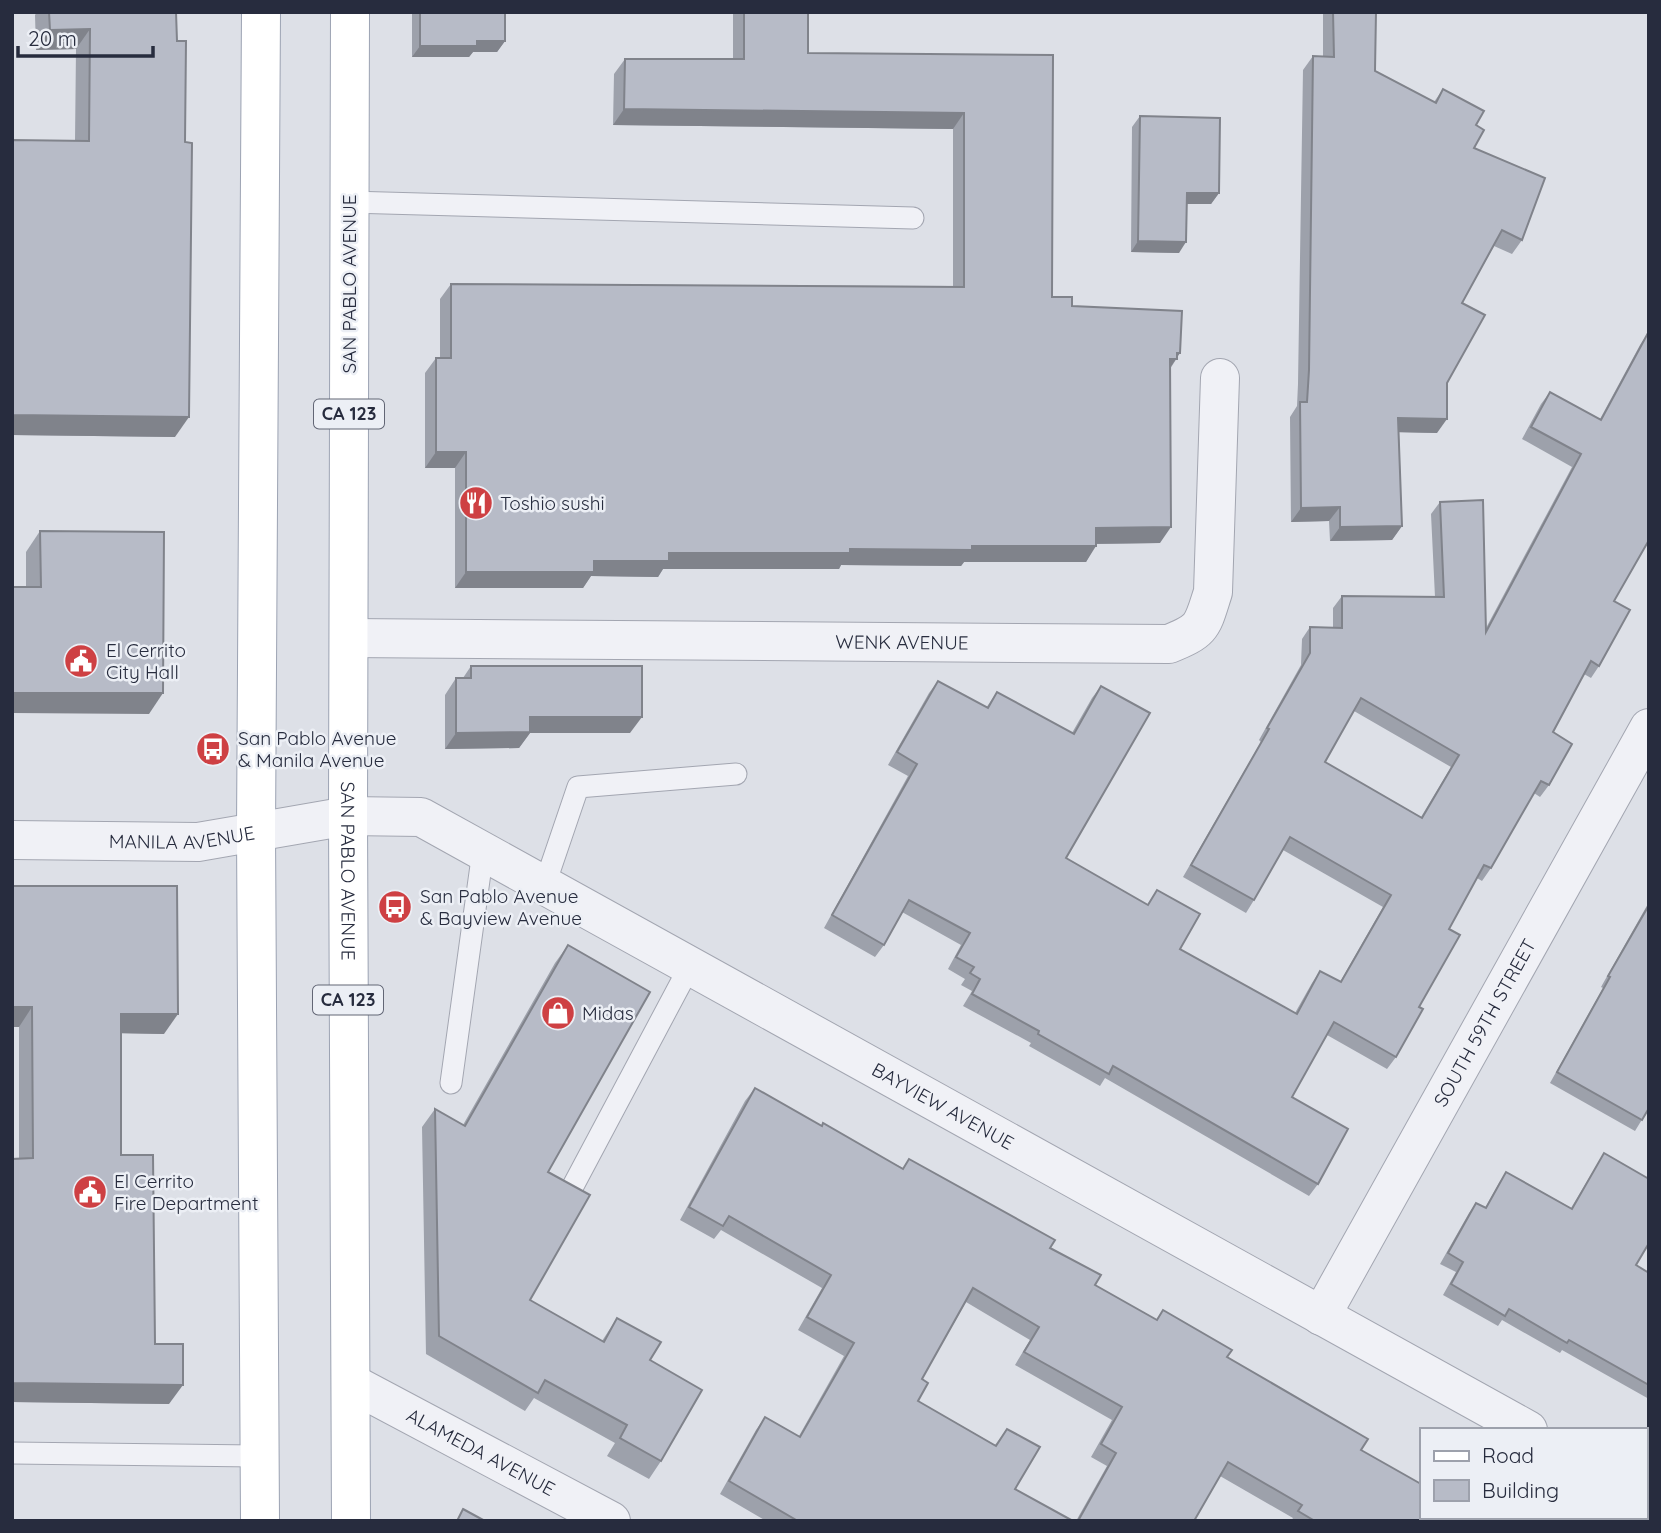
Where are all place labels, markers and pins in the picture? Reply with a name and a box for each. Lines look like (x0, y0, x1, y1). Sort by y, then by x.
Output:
restaurant icon: Toshio sushi (457, 484, 495, 522)
place label: Toshio sushi (500, 491, 605, 515)
place label: El Cerrito City Hall (106, 638, 186, 684)
public building icon: El Cerrito City Hall (62, 642, 100, 680)
place label: San Pablo Avenue & Manila Avenue (238, 726, 396, 772)
bus stop icon: San Pablo Avenue & Manila Avenue (194, 730, 232, 768)
place label: San Pablo Avenue & Bayview Avenue (420, 884, 582, 930)
bus stop icon: San Pablo Avenue & Bayview Avenue (376, 888, 414, 926)
shop icon: Midas (539, 994, 577, 1032)
place label: Midas (582, 1001, 634, 1025)
place label: El Cerrito Fire Department (114, 1169, 258, 1215)
public building icon: El Cerrito Fire Department (71, 1173, 109, 1211)

